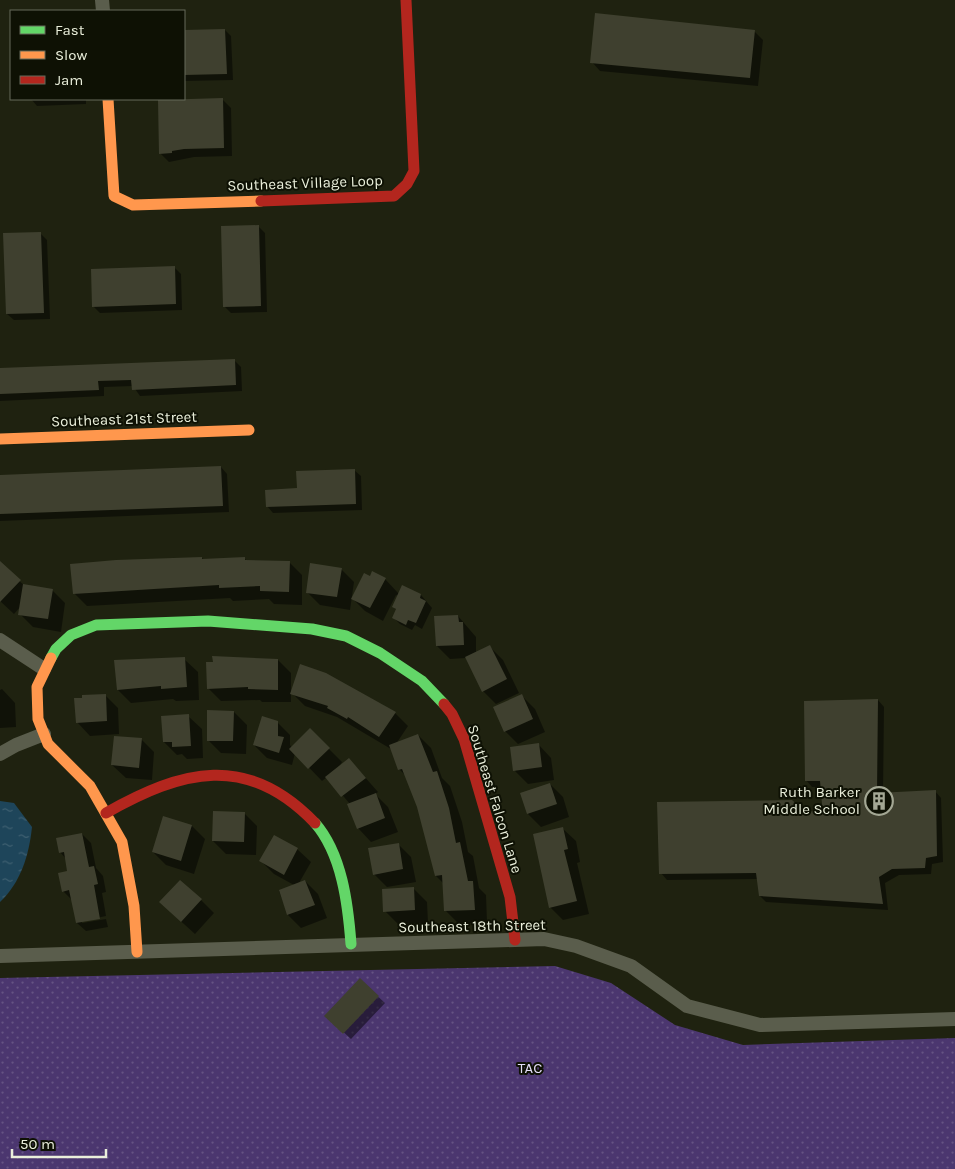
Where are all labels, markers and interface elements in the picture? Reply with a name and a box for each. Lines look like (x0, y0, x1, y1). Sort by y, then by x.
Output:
legend (10, 10, 185, 100)
text: Fast (55, 21, 85, 39)
text: Slow (55, 46, 87, 64)
text: Jam (55, 71, 83, 89)
street label: Southeast Village Loop (227, 171, 383, 195)
street label: Southeast 21st Street (51, 407, 198, 431)
street label: Southeast Falcon Lane (464, 722, 526, 876)
place label: Ruth Barker Middle School (763, 783, 861, 818)
building icon: Ruth Barker Middle School (864, 786, 894, 816)
street label: Southeast 18th Street (398, 916, 546, 936)
park label: TAC (518, 1059, 542, 1077)
scale bar (12, 1126, 106, 1158)
text: 50 m (20, 1135, 55, 1153)

